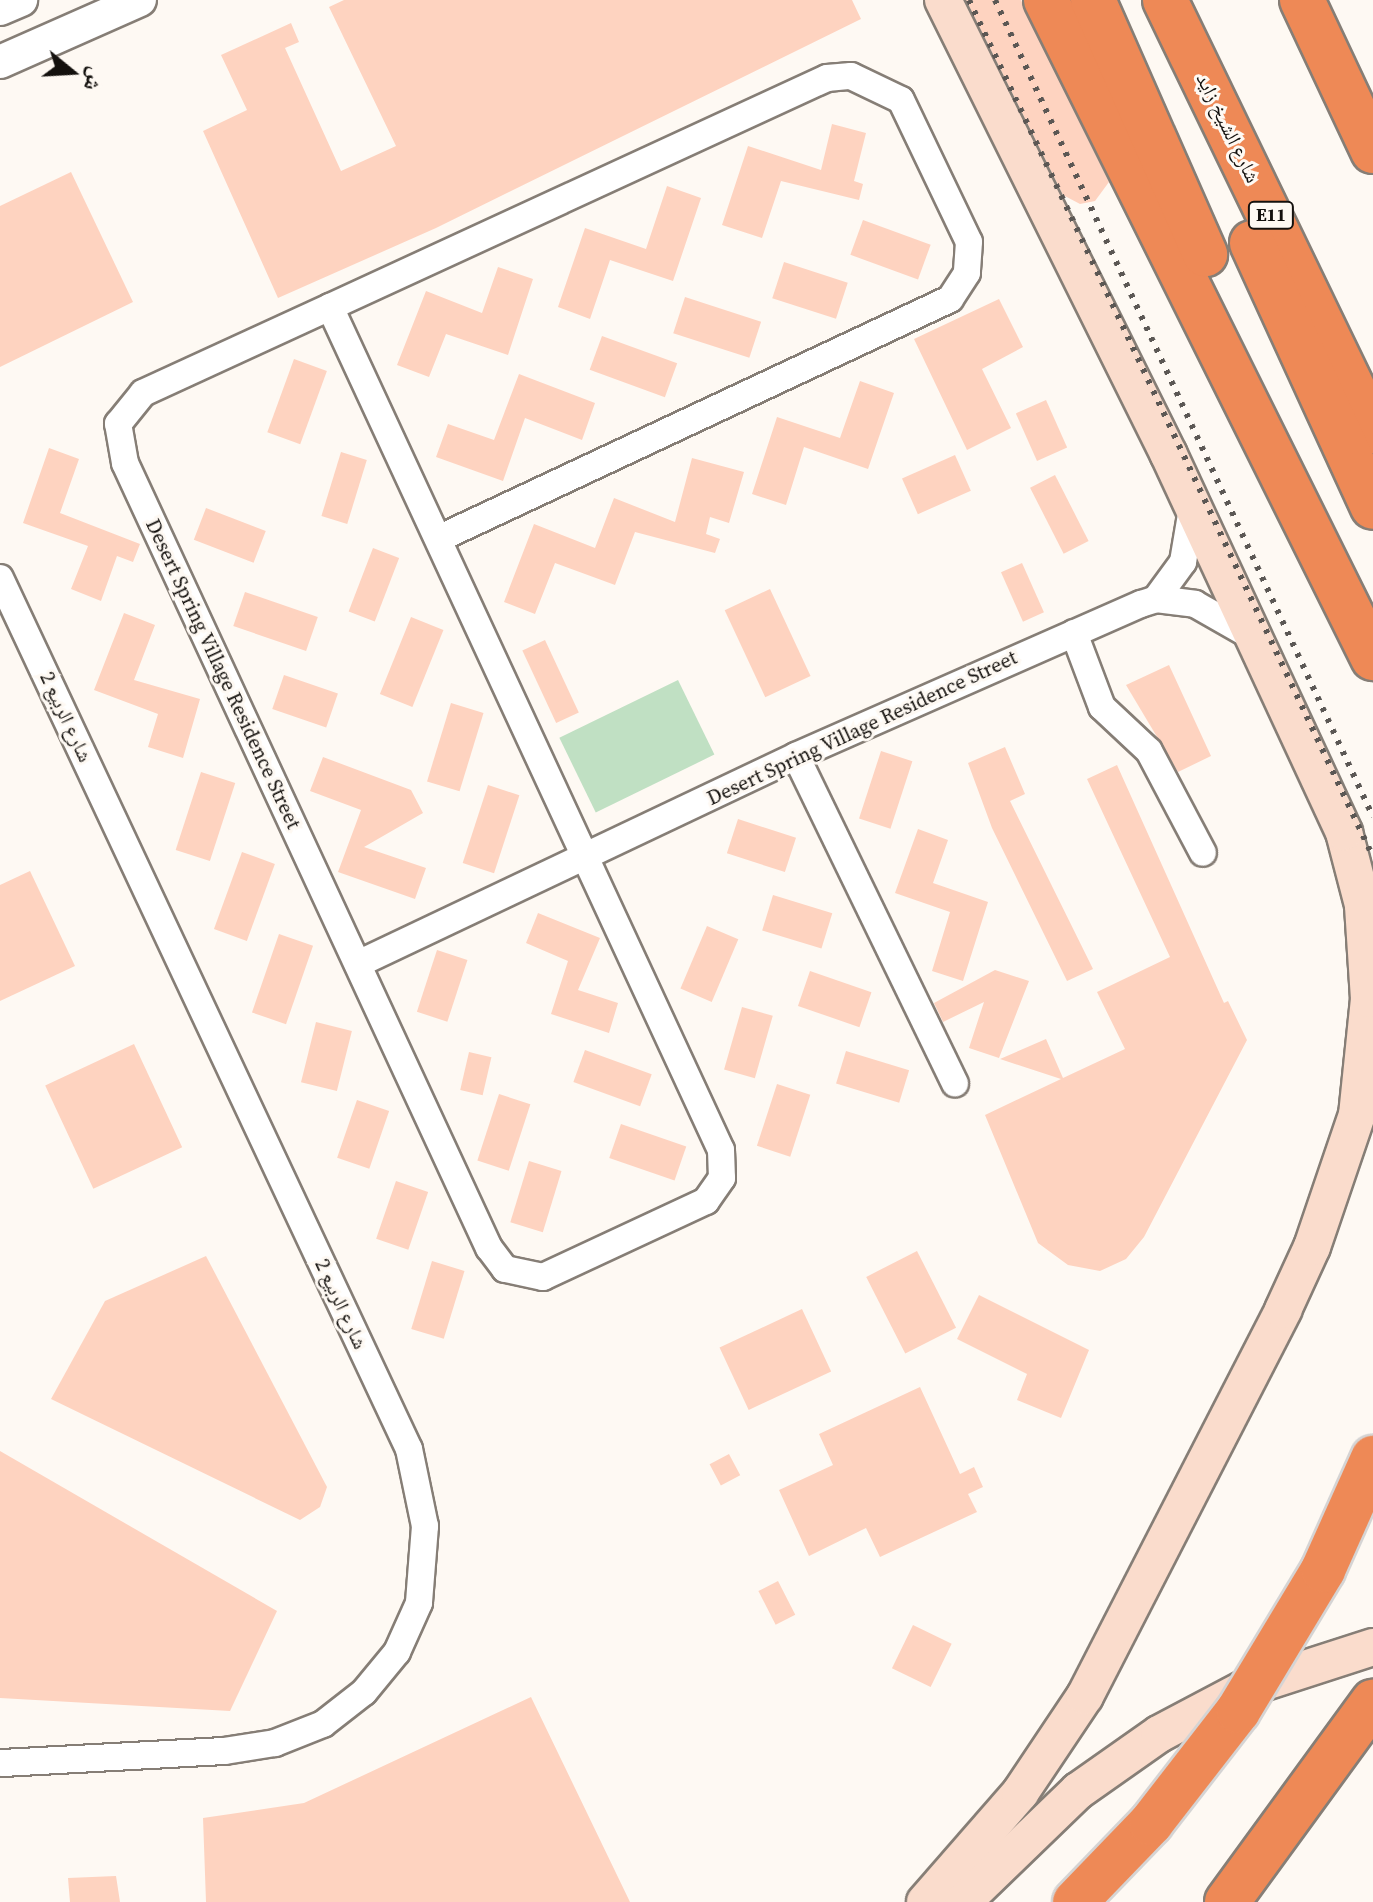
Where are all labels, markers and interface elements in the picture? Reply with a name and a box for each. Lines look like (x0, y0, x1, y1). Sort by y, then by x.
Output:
north arrow (32, 32, 112, 112)
text: ش (77, 64, 113, 95)
street label: شارع الشيخ زايد (1191, 69, 1265, 187)
road number: E11 (1247, 201, 1295, 229)
street label: Desert Spring Village Residence Street (140, 515, 306, 833)
street label: Desert Spring Village Residence Street (703, 645, 1021, 811)
street label: شارع الربيع 2 (35, 668, 97, 766)
street label: شارع الربيع 2 (310, 1255, 372, 1353)

